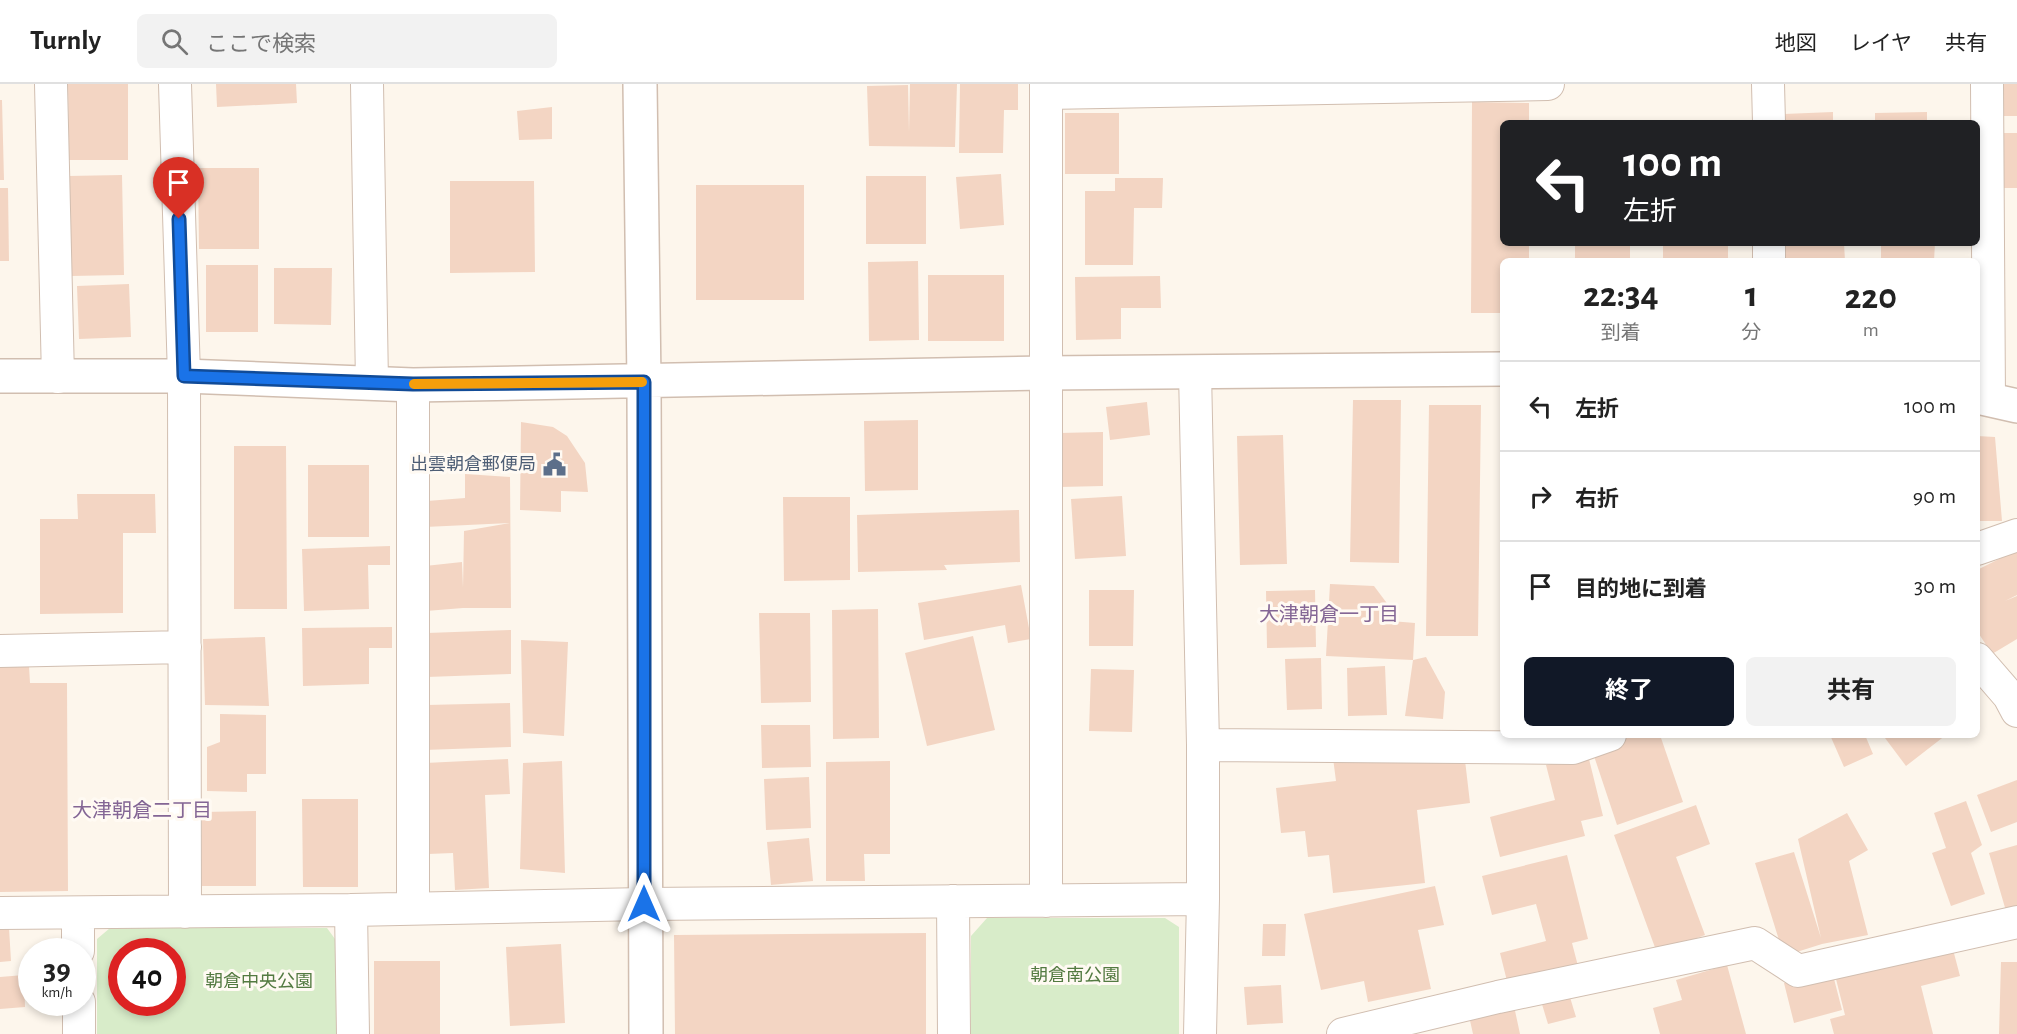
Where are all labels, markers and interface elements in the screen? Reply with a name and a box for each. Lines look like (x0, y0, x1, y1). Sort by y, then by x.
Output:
search box (137, 14, 557, 68)
icon: search (158, 25, 191, 58)
text: Turnly (30, 27, 101, 55)
text: ここで検索 (206, 33, 316, 55)
text: 地図 (1775, 33, 1817, 54)
text: レイヤ (1850, 33, 1912, 54)
text: 共有 (1945, 33, 1987, 54)
text: 100 m (1623, 142, 1722, 184)
icon: left (1524, 144, 1602, 222)
pin (153, 157, 204, 219)
icon: arrive (162, 166, 195, 199)
text: 左折 (1623, 198, 1677, 225)
text: 22:34 (1583, 277, 1659, 313)
text: 1 (1745, 277, 1758, 313)
text: 220 (1844, 279, 1897, 315)
text: m (1863, 320, 1879, 340)
text: 到着 (1601, 323, 1641, 343)
text: 分 (1742, 323, 1762, 343)
icon: left (1524, 390, 1557, 423)
text: 100 m (1904, 395, 1956, 417)
text: 左折 (1575, 398, 1619, 420)
public building icon: 出雲朝倉郵便局 (541, 452, 567, 478)
place label: 出雲朝倉郵便局 (410, 455, 536, 474)
icon: right (1524, 480, 1557, 513)
text: 90 m (1913, 485, 1956, 507)
text: 右折 (1575, 488, 1619, 510)
icon: arrive (1524, 570, 1557, 603)
text: 30 m (1914, 575, 1956, 597)
text: 目的地に到着 (1575, 578, 1707, 600)
district label: 大津朝倉一丁目 (1259, 603, 1399, 625)
button: 終了 (1524, 657, 1734, 726)
button: 共有 (1746, 657, 1956, 726)
district label: 大津朝倉二丁目 (72, 799, 212, 821)
position arrow (612, 872, 676, 936)
speed limit sign: 40 (108, 938, 186, 1016)
text: 39 (43, 955, 71, 985)
park label: 朝倉南公園 (1030, 966, 1120, 985)
park label: 朝倉中央公園 (205, 972, 313, 991)
text: km/h (42, 985, 72, 1000)

